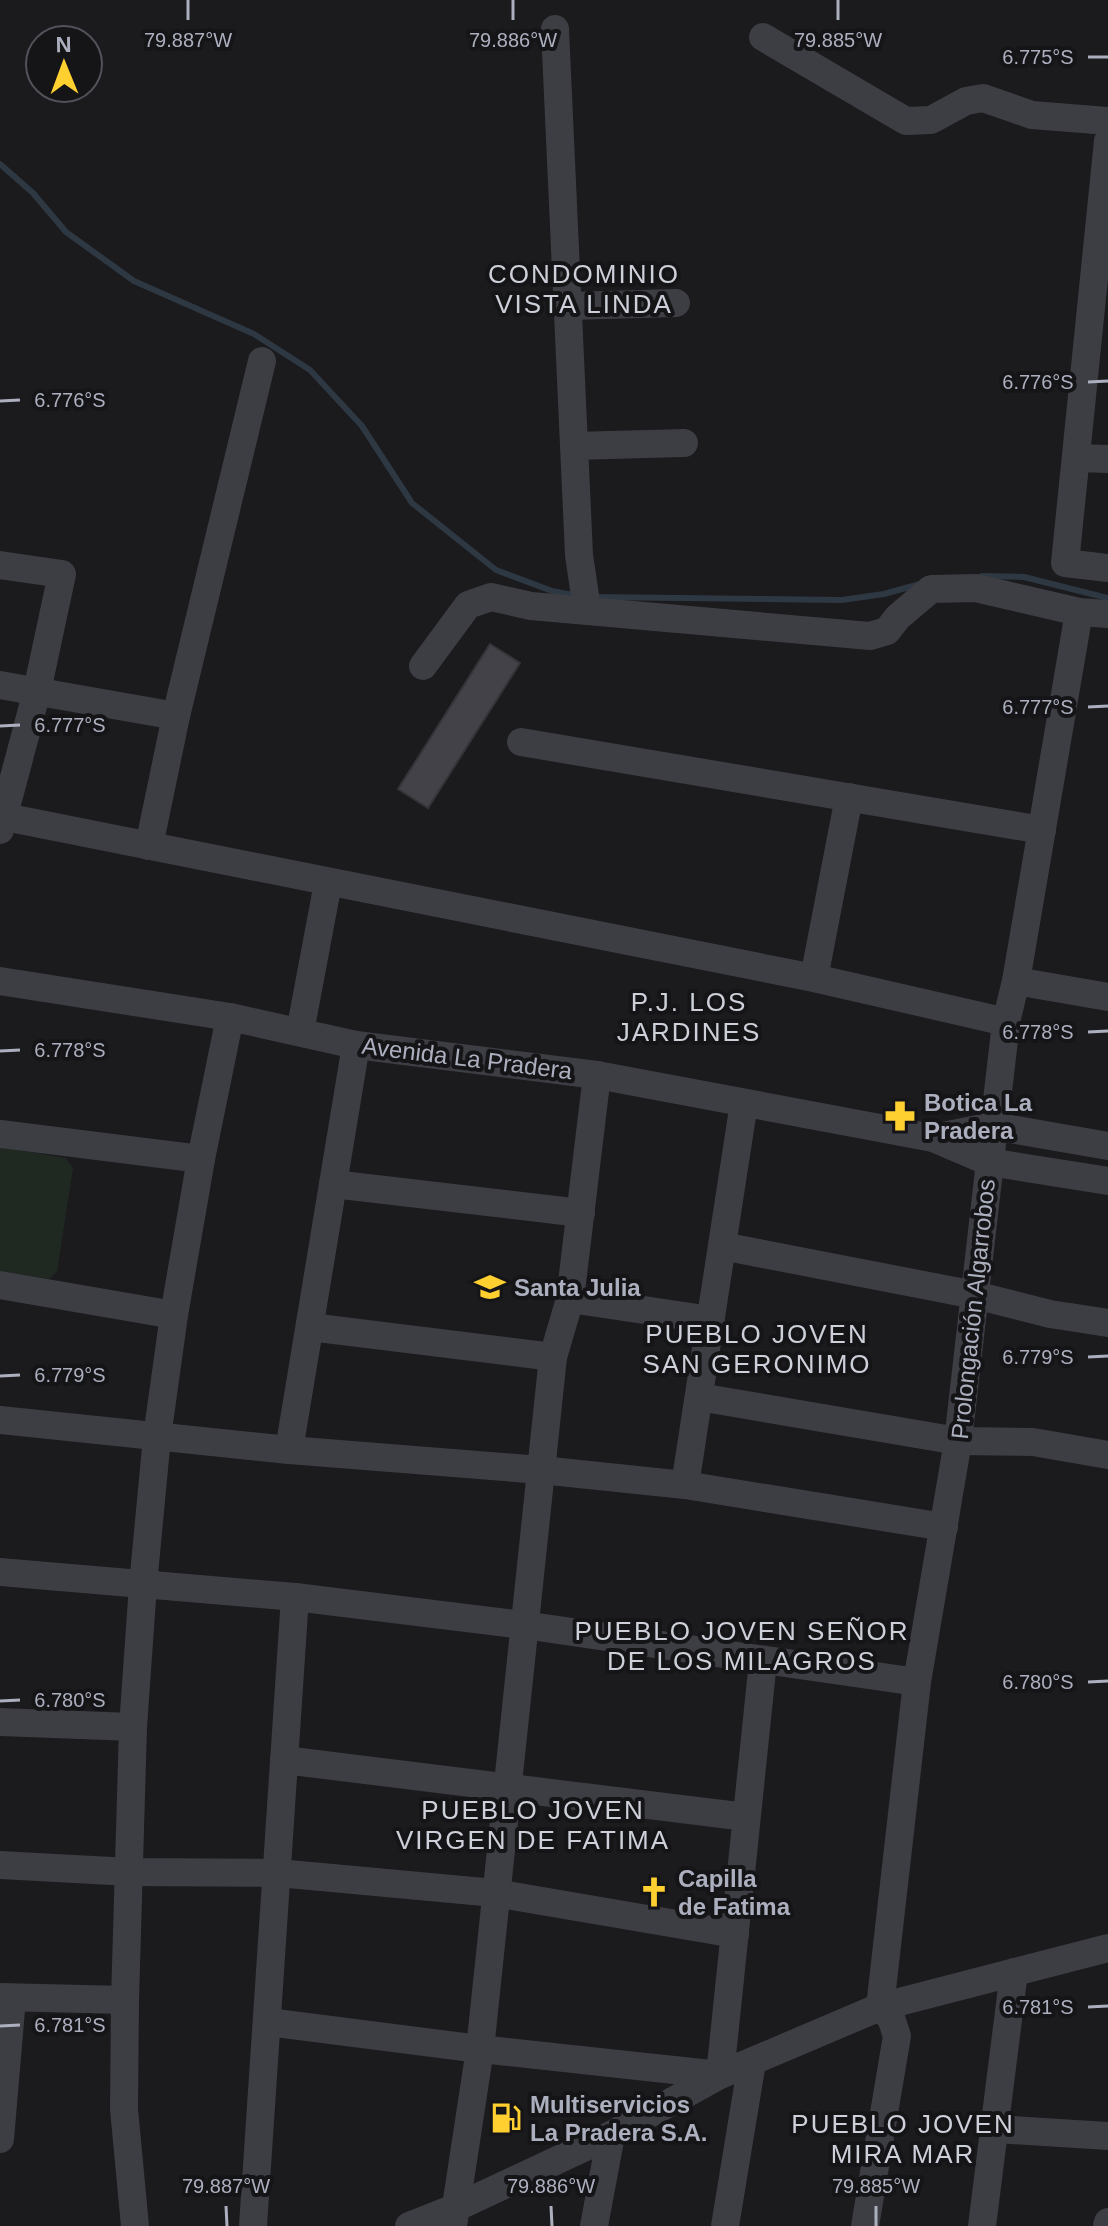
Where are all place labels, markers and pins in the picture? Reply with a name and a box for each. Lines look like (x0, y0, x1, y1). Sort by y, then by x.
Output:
place label: Botica La Pradera (924, 1089, 1033, 1144)
pharmacy icon: Botica La Pradera (883, 1099, 917, 1133)
school or university icon: Santa Julia (473, 1270, 507, 1304)
place label: Santa Julia (514, 1274, 641, 1301)
place label: Capilla de Fatima (678, 1865, 791, 1920)
church icon: Capilla de Fatima (637, 1875, 671, 1909)
place label: Multiservicios La Pradera S.A. (530, 2091, 707, 2146)
fuel station icon: Multiservicios La Pradera S.A. (489, 2101, 523, 2135)

